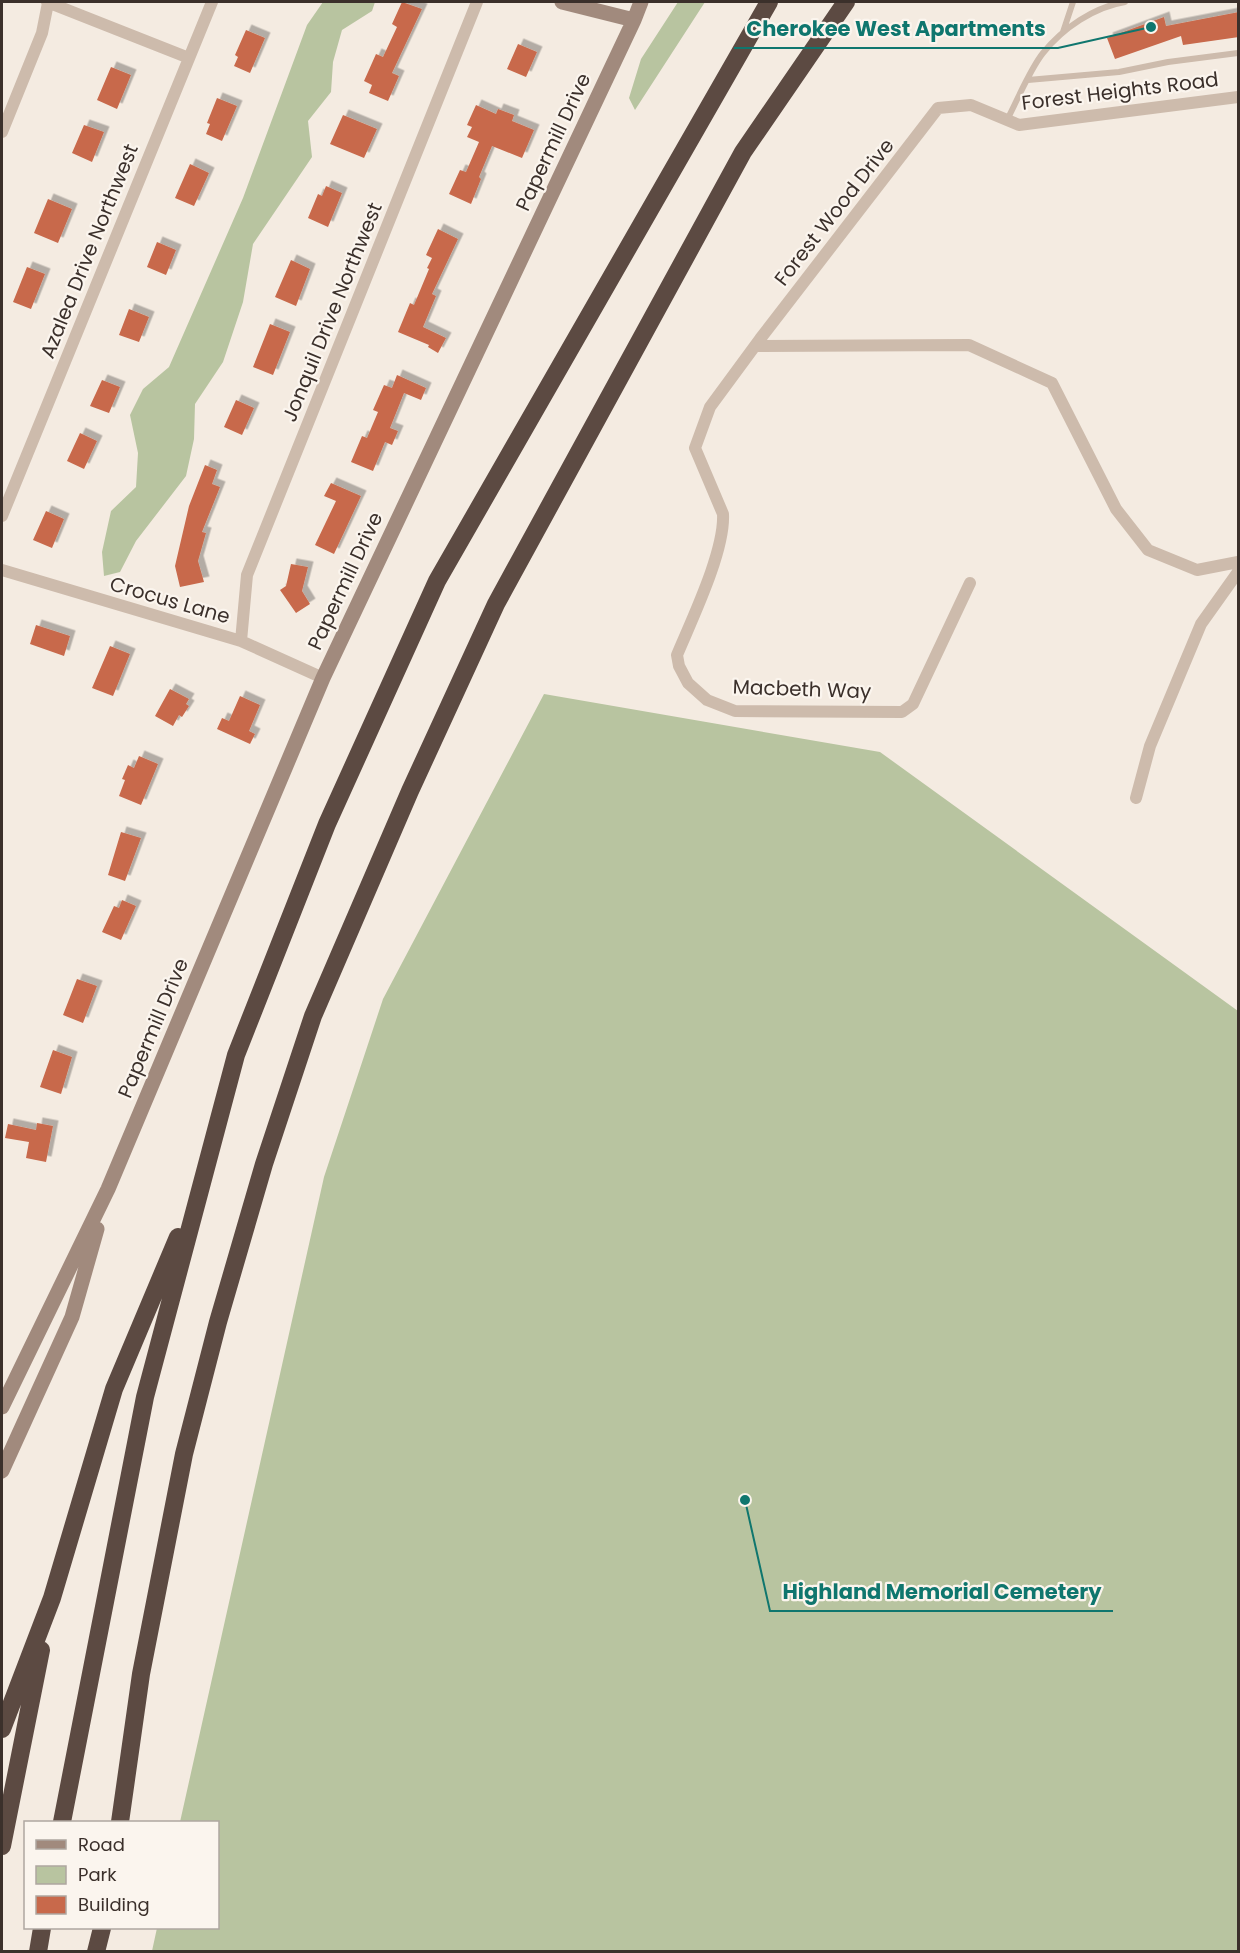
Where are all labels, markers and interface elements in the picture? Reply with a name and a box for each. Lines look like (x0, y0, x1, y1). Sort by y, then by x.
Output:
callout: Cherokee West Apartments (734, 9, 1058, 48)
text: Cherokee West Apartments (746, 14, 1046, 43)
street label: Forest Heights Road (1020, 65, 1220, 117)
street label: Papermill Drive (509, 68, 597, 216)
street label: Forest Wood Drive (768, 132, 900, 292)
street label: Azalea Drive Northwest (33, 140, 145, 362)
street label: Jonquil Drive Northwest (275, 198, 389, 426)
street label: Papermill Drive (301, 507, 389, 655)
street label: Crocus Lane (107, 569, 233, 631)
street label: Macbeth Way (732, 673, 872, 705)
street label: Papermill Drive (111, 954, 195, 1102)
callout: Highland Memorial Cemetery (770, 1572, 1113, 1611)
text: Highland Memorial Cemetery (782, 1577, 1102, 1606)
legend (24, 1821, 219, 1929)
text: Road (78, 1832, 125, 1857)
text: Park (78, 1862, 117, 1887)
text: Building (78, 1892, 150, 1917)

